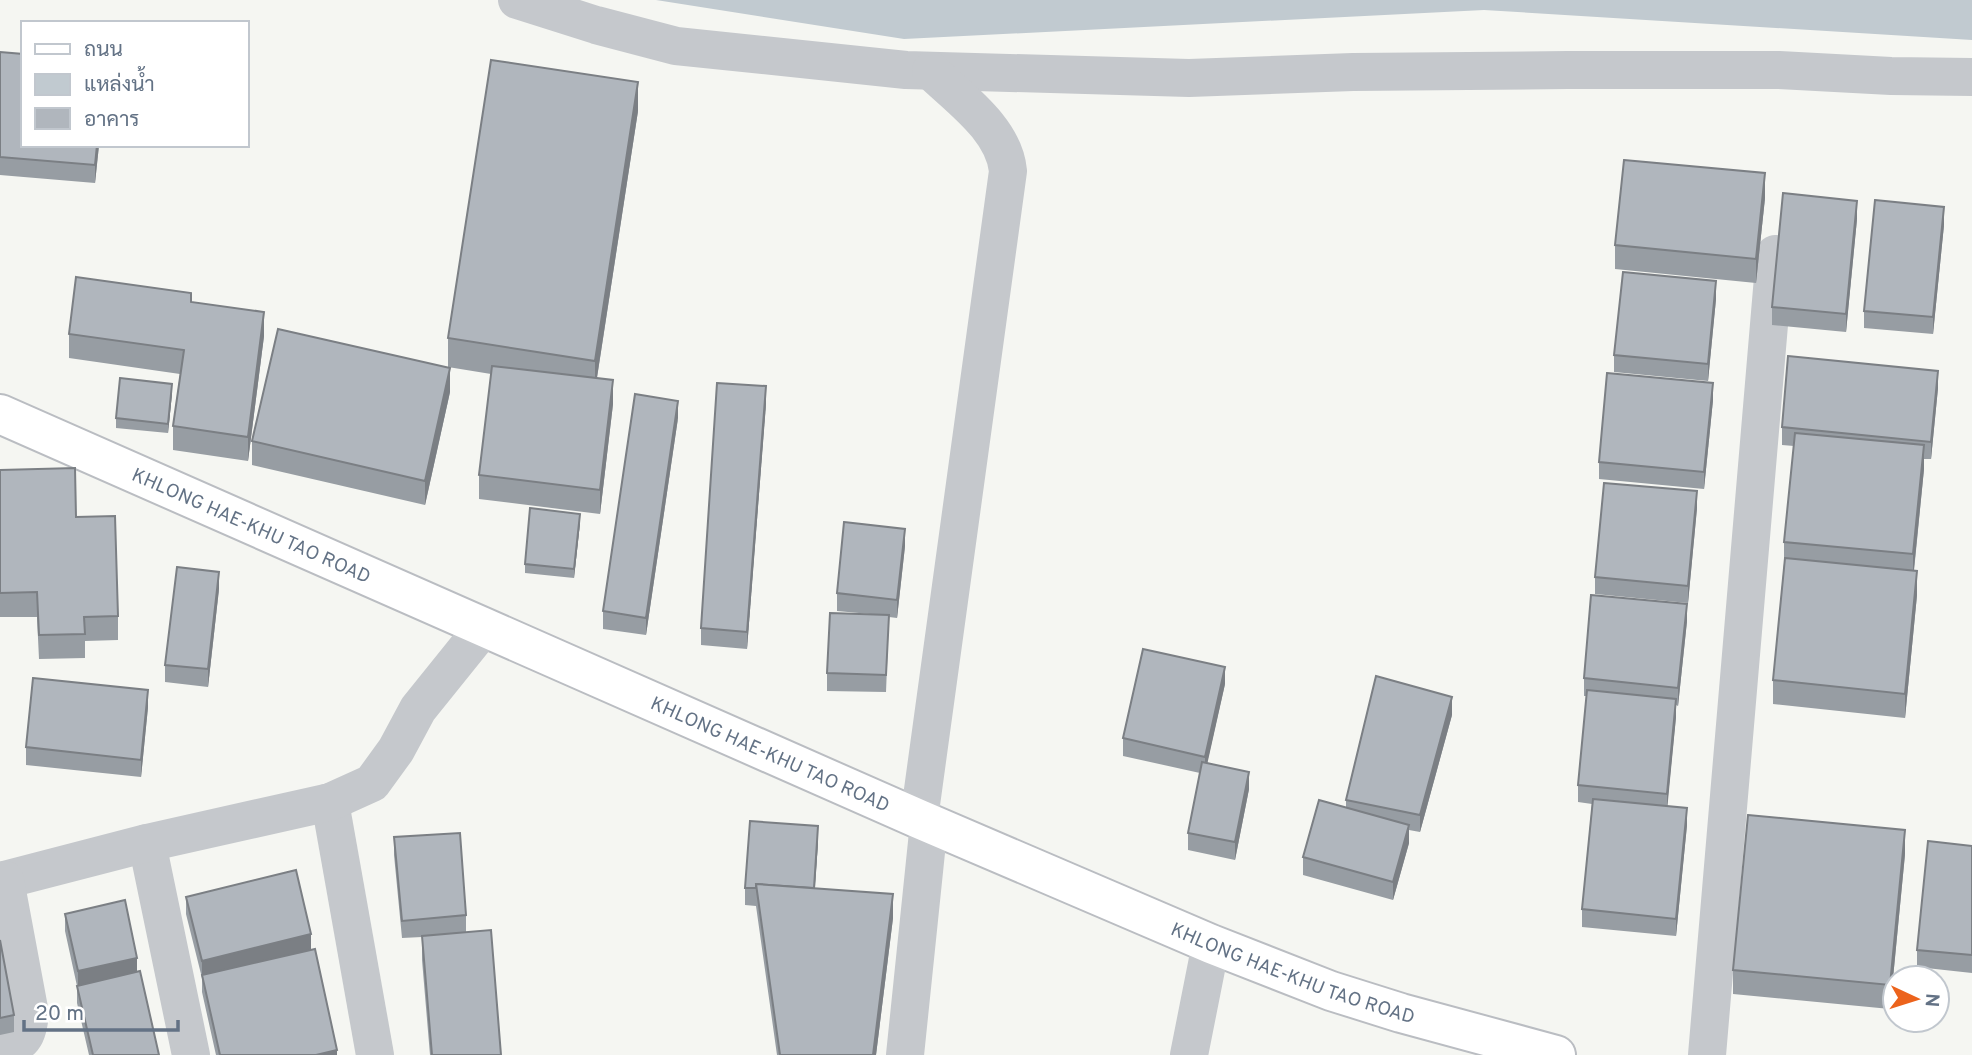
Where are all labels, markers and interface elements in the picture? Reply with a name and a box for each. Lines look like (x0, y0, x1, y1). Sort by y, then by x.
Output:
legend (21, 21, 248, 147)
text: ถนน (84, 37, 123, 64)
text: แหล่งน้ำ (84, 66, 155, 99)
text: อาคาร (84, 107, 140, 134)
street label: KHLONG HAE-KHU TAO ROAD (128, 464, 374, 590)
street label: KHLONG HAE-KHU TAO ROAD (647, 692, 893, 819)
street label: KHLONG HAE-KHU TAO ROAD (1167, 918, 1417, 1030)
north arrow (1881, 964, 1951, 1034)
scale bar (24, 988, 178, 1032)
text: N (1919, 992, 1943, 1008)
text: 20 m (35, 1001, 84, 1028)

